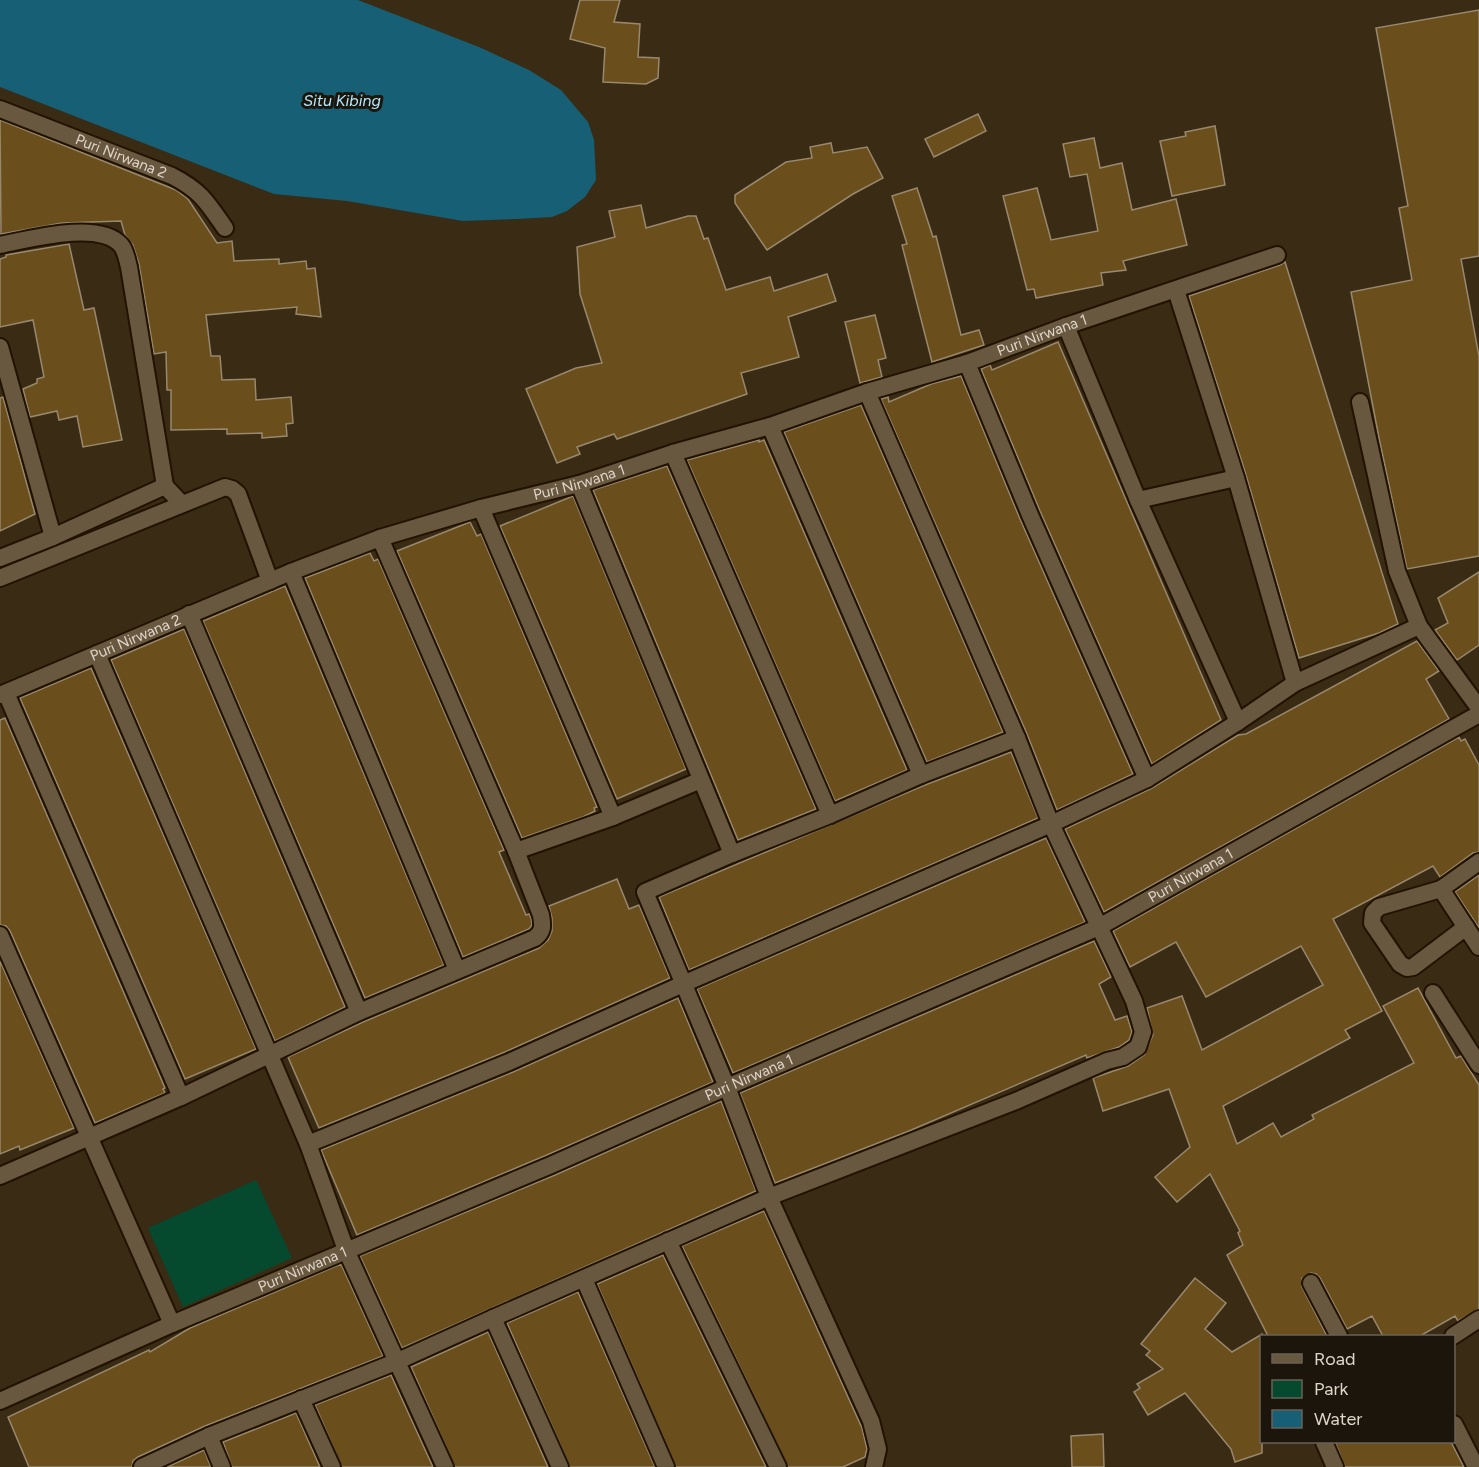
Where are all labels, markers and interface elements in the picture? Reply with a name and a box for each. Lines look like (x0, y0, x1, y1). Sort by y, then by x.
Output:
water label: Situ Kibing (303, 91, 381, 110)
street label: Puri Nirwana 2 (73, 130, 170, 182)
street label: Puri Nirwana 1 (994, 311, 1089, 360)
street label: Puri Nirwana 1 (531, 460, 627, 504)
street label: Puri Nirwana 2 (87, 611, 184, 665)
street label: Puri Nirwana 1 (1145, 845, 1236, 907)
street label: Puri Nirwana 1 (702, 1051, 796, 1105)
street label: Puri Nirwana 1 (255, 1243, 350, 1296)
legend (1260, 1335, 1455, 1443)
text: Road (1314, 1348, 1355, 1370)
text: Park (1314, 1378, 1349, 1400)
text: Water (1314, 1408, 1362, 1430)

